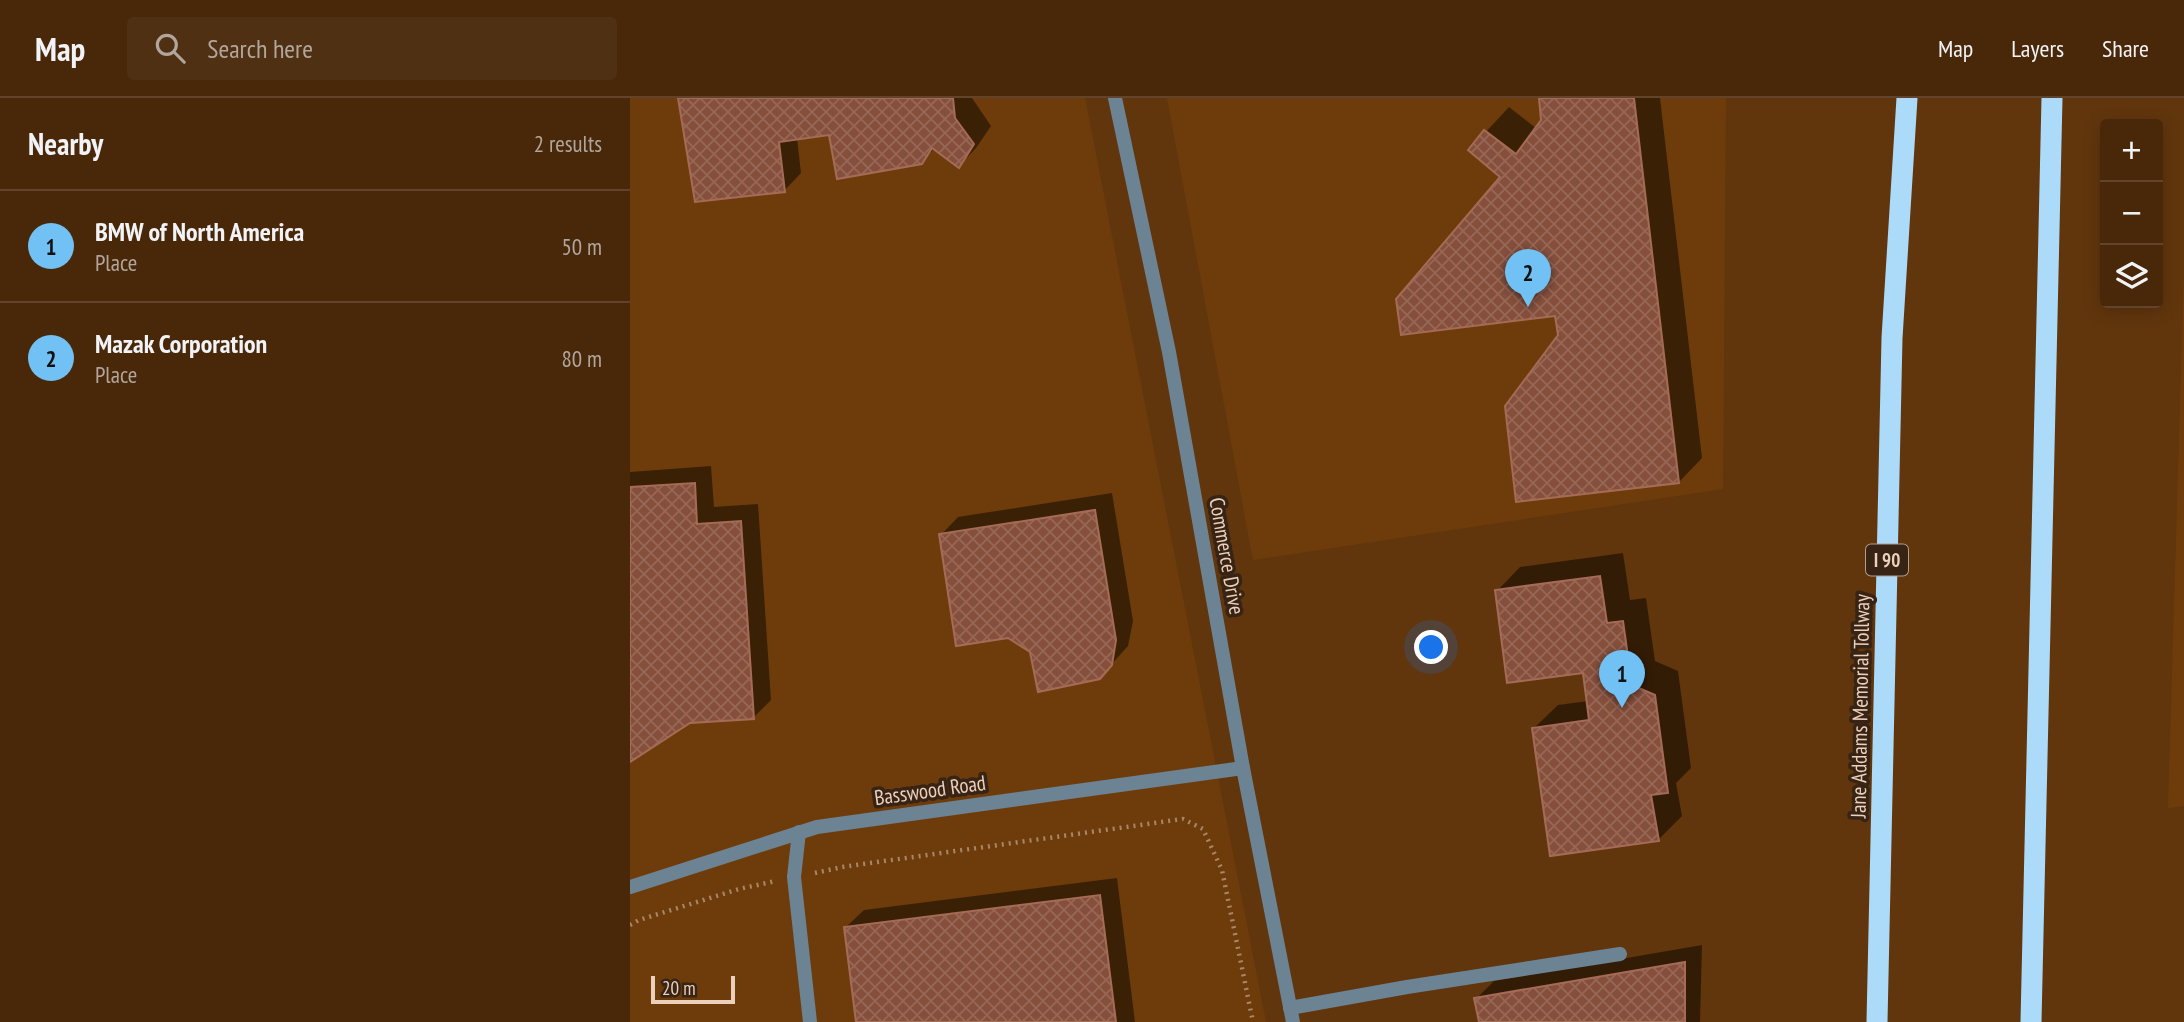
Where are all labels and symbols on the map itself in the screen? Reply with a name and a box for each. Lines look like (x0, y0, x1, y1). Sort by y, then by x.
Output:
pin: 2 (1505, 249, 1551, 307)
street label: Commerce Drive (1203, 495, 1251, 617)
road number: I 90 (1866, 544, 1908, 575)
street label: Jane Addams Memorial Tollway (1845, 594, 1875, 819)
your location (1414, 630, 1448, 664)
pin: 1 (1599, 650, 1645, 708)
street label: Basswood Road (873, 769, 987, 811)
scale bar (651, 973, 735, 1005)

